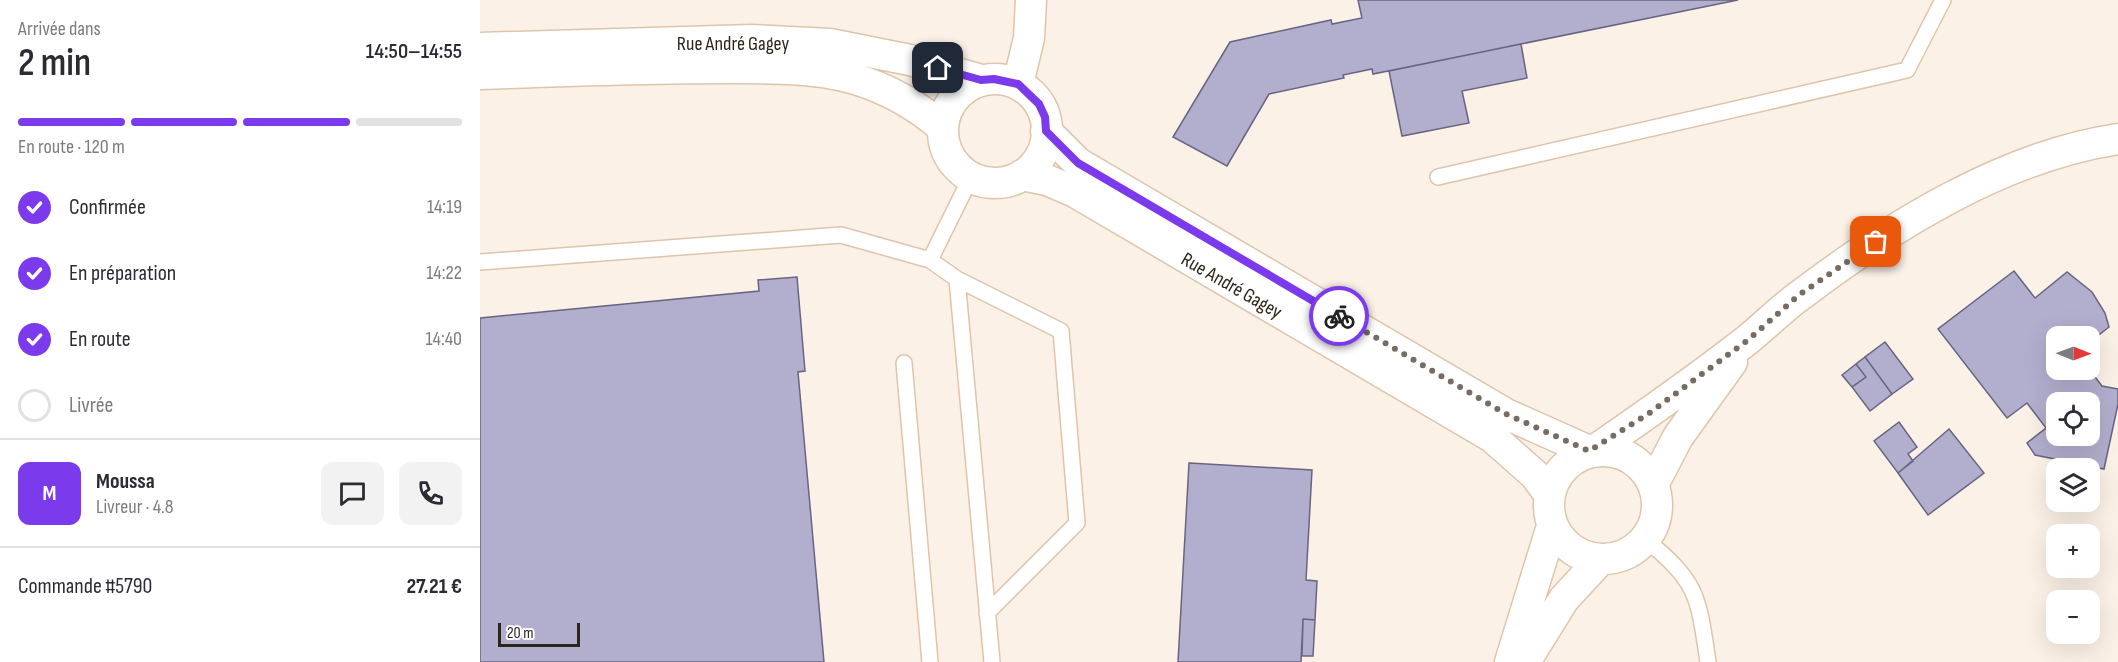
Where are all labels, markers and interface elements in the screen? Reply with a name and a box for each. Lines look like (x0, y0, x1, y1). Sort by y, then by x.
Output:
text: Arrivée dans (18, 17, 101, 41)
street label: Rue André Gagey (677, 32, 789, 56)
text: 14:50–14:55 (366, 38, 462, 65)
text: 2 min (18, 40, 91, 87)
pin (912, 42, 963, 93)
icon: home (921, 51, 954, 84)
text: En route · 120 m (18, 135, 125, 159)
icon: check (18, 191, 51, 224)
text: Confirmée (69, 194, 146, 221)
text: 14:19 (427, 195, 462, 219)
pin (1850, 216, 1901, 267)
icon: bag (1859, 225, 1892, 258)
street label: Rue André Gagey (1177, 247, 1286, 324)
icon: check (18, 257, 51, 290)
text: En préparation (69, 260, 176, 287)
text: 14:22 (426, 261, 462, 285)
courier (1309, 286, 1369, 346)
icon: bike (1323, 300, 1356, 333)
icon: check (18, 323, 51, 356)
text: En route (69, 326, 131, 353)
north arrow (2046, 326, 2100, 380)
map controls (2046, 326, 2100, 644)
text: 14:40 (426, 327, 462, 351)
text: Livrée (69, 392, 113, 419)
button: locate (2046, 392, 2100, 446)
button: layers (2046, 458, 2100, 512)
button: chat (321, 462, 384, 525)
button: phone (399, 462, 462, 525)
text: Moussa (96, 468, 155, 495)
text: M (43, 480, 56, 507)
text: Livreur · 4.8 (96, 495, 174, 519)
button: + (2046, 524, 2100, 578)
text: Commande #5790 (18, 573, 152, 600)
text: 27.21 € (406, 573, 462, 600)
button: − (2046, 590, 2100, 644)
scale bar (498, 620, 580, 648)
text: 20 m (507, 624, 534, 643)

